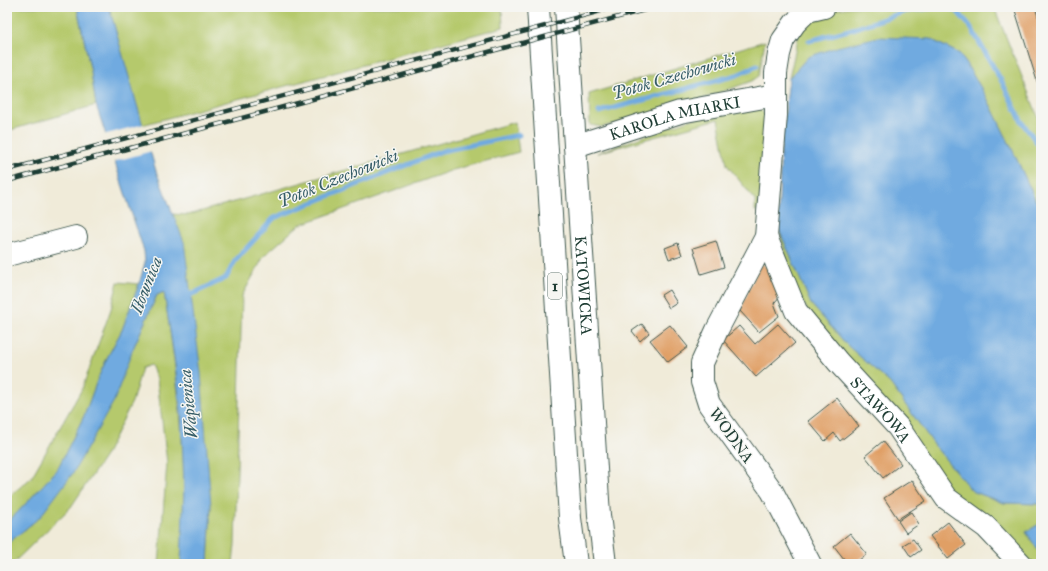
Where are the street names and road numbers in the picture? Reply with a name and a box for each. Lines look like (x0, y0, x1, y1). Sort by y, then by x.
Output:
street label: KAROLA MIARKI (607, 92, 742, 144)
street label: KATOWICKA (571, 235, 596, 336)
road number: 1 (548, 273, 562, 299)
street label: STAWOWA (846, 373, 915, 447)
street label: WODNA (705, 404, 758, 467)

